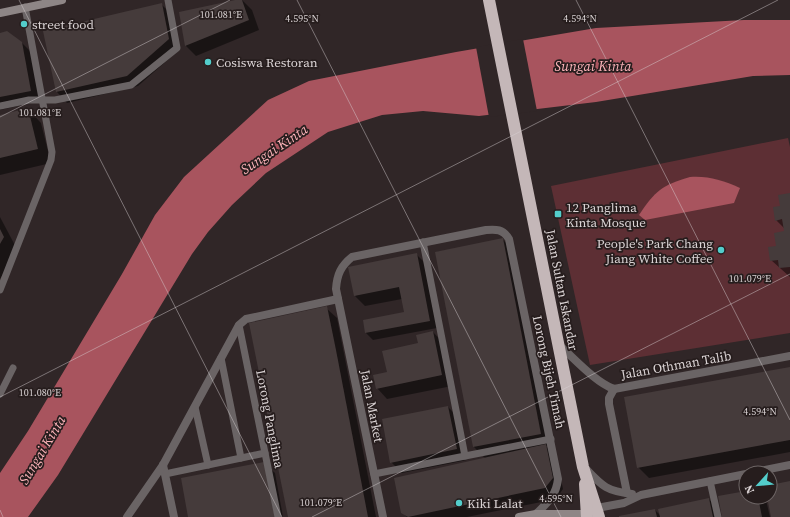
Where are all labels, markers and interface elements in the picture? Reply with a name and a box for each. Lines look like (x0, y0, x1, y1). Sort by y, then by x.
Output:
text: 101.081°E (200, 8, 242, 21)
text: 4.595°N (285, 12, 319, 25)
text: 4.594°N (563, 12, 597, 25)
place label: street food (32, 16, 94, 33)
marker: street food (19, 19, 29, 29)
place label: Cosiswa Restoran (216, 54, 318, 71)
water label: Sungai Kinta (554, 56, 632, 76)
marker: Cosiswa Restoran (203, 57, 213, 67)
text: 101.081°E (19, 106, 61, 119)
water label: Sungai Kinta (236, 119, 312, 179)
place label: 12 Panglima Kinta Mosque (566, 199, 646, 231)
marker: 12 Panglima Kinta Mosque (553, 209, 563, 219)
street label: Jalan Sultan Iskandar (542, 227, 582, 352)
place label: People's Park Chang Jiang White Coffee (597, 235, 713, 267)
marker: People's Park Chang Jiang White Coffee (716, 245, 726, 255)
text: 101.079°E (729, 272, 771, 285)
street label: Lorong Bijeh Timah (529, 314, 569, 431)
street label: Jalan Othman Talib (619, 347, 732, 383)
street label: Jalan Market (356, 367, 387, 444)
street label: Lorong Panglima (252, 368, 288, 470)
text: 101.080°E (19, 386, 61, 399)
text: 4.594°N (743, 405, 777, 418)
water label: Sungai Kinta (14, 411, 71, 488)
north arrow (738, 465, 778, 505)
text: N (741, 482, 758, 496)
text: 4.595°N (539, 492, 573, 505)
place label: Kiki Lalat (467, 495, 523, 512)
text: 101.079°E (300, 496, 342, 509)
marker: Kiki Lalat (454, 498, 464, 508)

